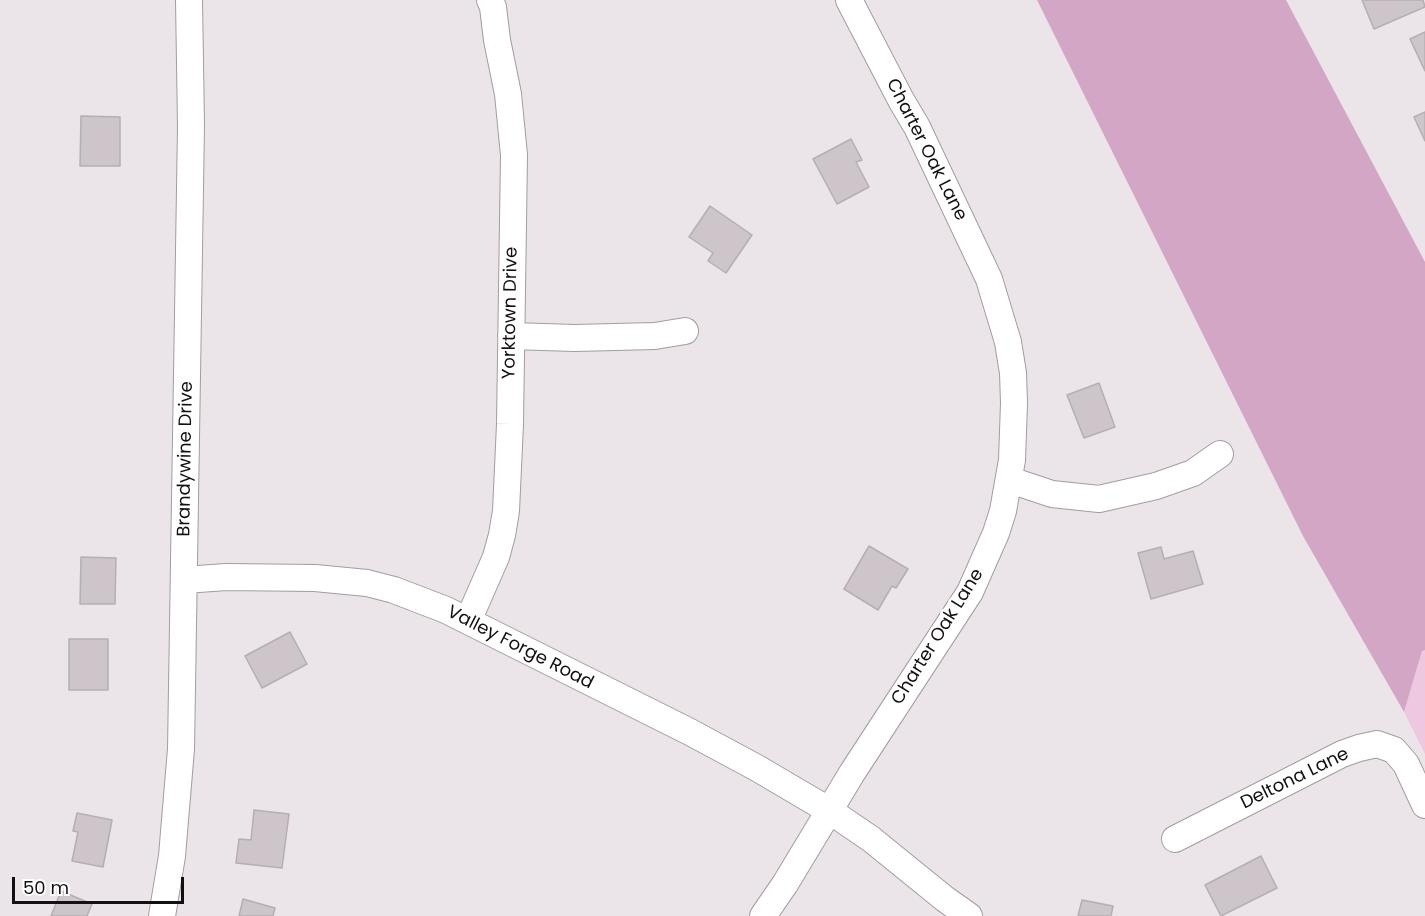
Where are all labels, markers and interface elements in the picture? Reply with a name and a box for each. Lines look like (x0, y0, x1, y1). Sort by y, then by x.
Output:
street label: Charter Oak Lane (881, 75, 971, 225)
street label: Yorktown Drive (499, 247, 523, 379)
street label: Brandywine Drive (174, 381, 198, 537)
street label: Charter Oak Lane (887, 565, 989, 709)
street label: Valley Forge Road (443, 602, 597, 694)
street label: Deltona Lane (1237, 744, 1353, 814)
scale bar (15, 865, 188, 903)
text: 50 m (23, 875, 69, 900)

